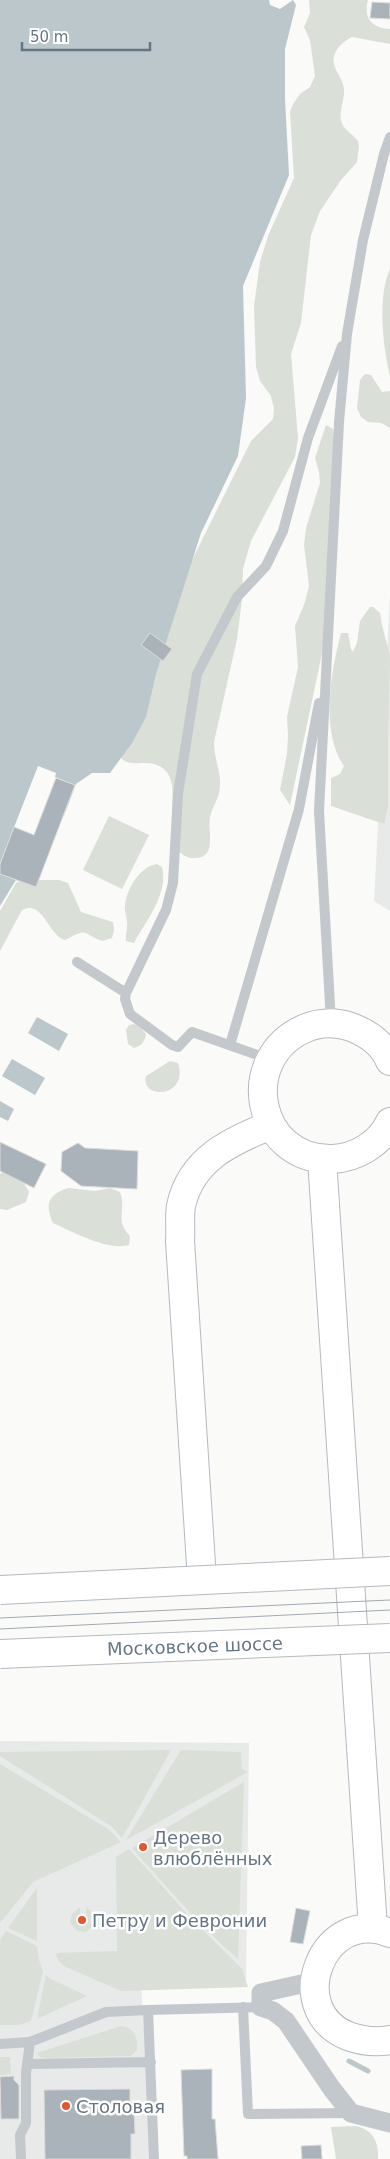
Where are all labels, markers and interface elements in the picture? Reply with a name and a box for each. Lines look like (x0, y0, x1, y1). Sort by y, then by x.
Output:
scale bar (22, 20, 150, 52)
text: 50 m (30, 28, 68, 46)
street label: Московское шоссе (107, 1632, 283, 1660)
place label: Дерево влюблённых (153, 1827, 273, 1869)
marker: Дерево влюблённых (137, 1841, 149, 1853)
place label: Петру и Февронии (92, 1910, 267, 1931)
marker: Петру и Февронии (76, 1914, 88, 1926)
place label: Столовая (76, 2096, 165, 2117)
marker: Столовая (60, 2100, 72, 2112)

